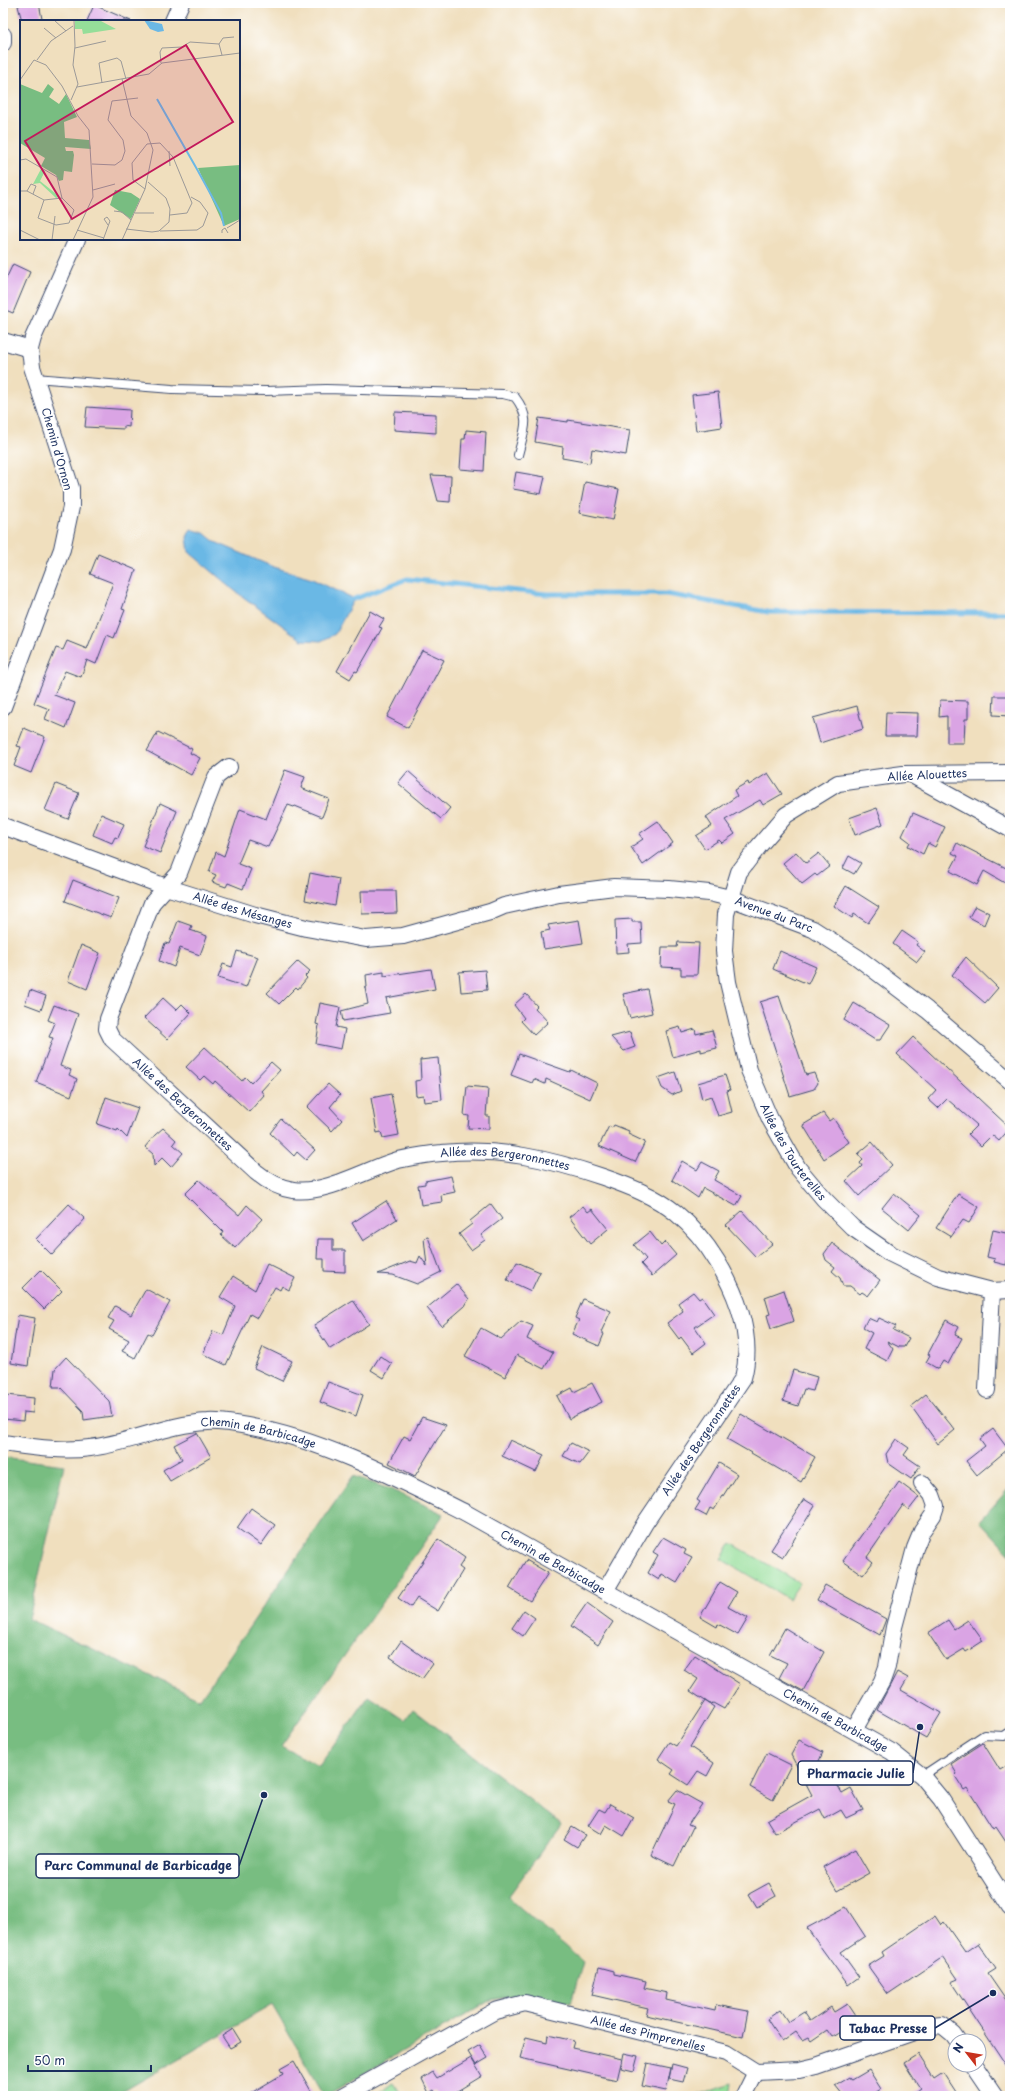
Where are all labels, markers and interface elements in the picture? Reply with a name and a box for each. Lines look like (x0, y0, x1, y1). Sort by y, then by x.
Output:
inset map (20, 20, 240, 240)
street label: Chemin d'Ornon (38, 405, 77, 492)
street label: Allée Alouettes (887, 764, 967, 785)
street label: Allée des Mésanges (191, 887, 294, 932)
street label: Avenue du Parc (733, 892, 816, 936)
street label: Allée des Bergeronnettes (129, 1053, 237, 1154)
street label: Allée des Tourterelles (756, 1101, 831, 1204)
street label: Allée des Bergeronnettes (439, 1142, 572, 1174)
street label: Allée des Bergeronnettes (657, 1381, 744, 1499)
street label: Chemin de Barbicadge (200, 1413, 319, 1452)
street label: Chemin de Barbicadge (498, 1525, 609, 1598)
street label: Chemin de Barbicadge (780, 1684, 892, 1756)
callout: Pharmacie Julie (798, 1761, 913, 1785)
text: Pharmacie Julie (807, 1764, 905, 1782)
callout: Parc Communal de Barbicadge (36, 1854, 239, 1878)
text: Parc Communal de Barbicadge (44, 1856, 232, 1874)
street label: Allée des Pimprenelles (589, 2011, 707, 2056)
callout: Tabac Presse (840, 2016, 935, 2040)
text: Tabac Presse (849, 2019, 927, 2037)
north arrow (947, 2033, 987, 2073)
text: N (948, 2039, 968, 2056)
scale bar (28, 2047, 151, 2073)
text: 50 m (34, 2051, 65, 2069)

